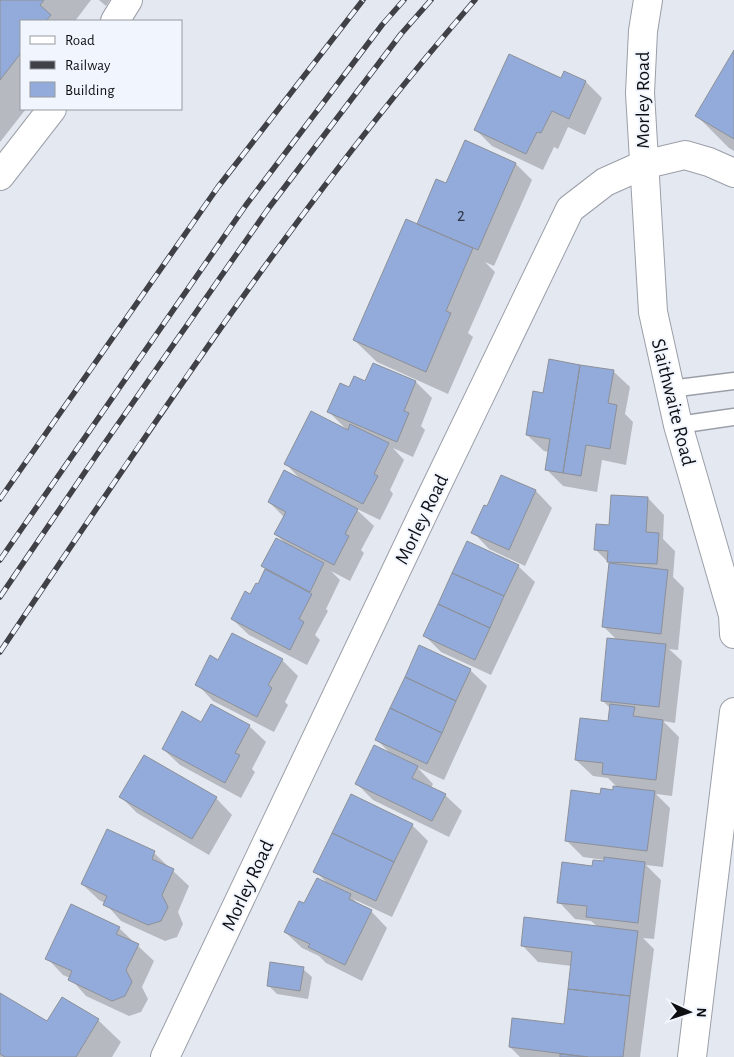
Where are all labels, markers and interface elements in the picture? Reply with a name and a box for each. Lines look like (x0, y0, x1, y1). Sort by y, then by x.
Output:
legend (20, 20, 182, 110)
text: Road (65, 33, 95, 48)
street label: Morley Road (633, 51, 653, 149)
text: Railway (65, 58, 111, 73)
text: Building (65, 83, 115, 98)
house number: 2 (457, 207, 465, 225)
street label: Slaithwaite Road (648, 337, 698, 468)
street label: Morley Road (392, 471, 452, 568)
street label: Morley Road (218, 837, 278, 934)
north arrow (664, 987, 714, 1037)
text: N (694, 1007, 708, 1018)

